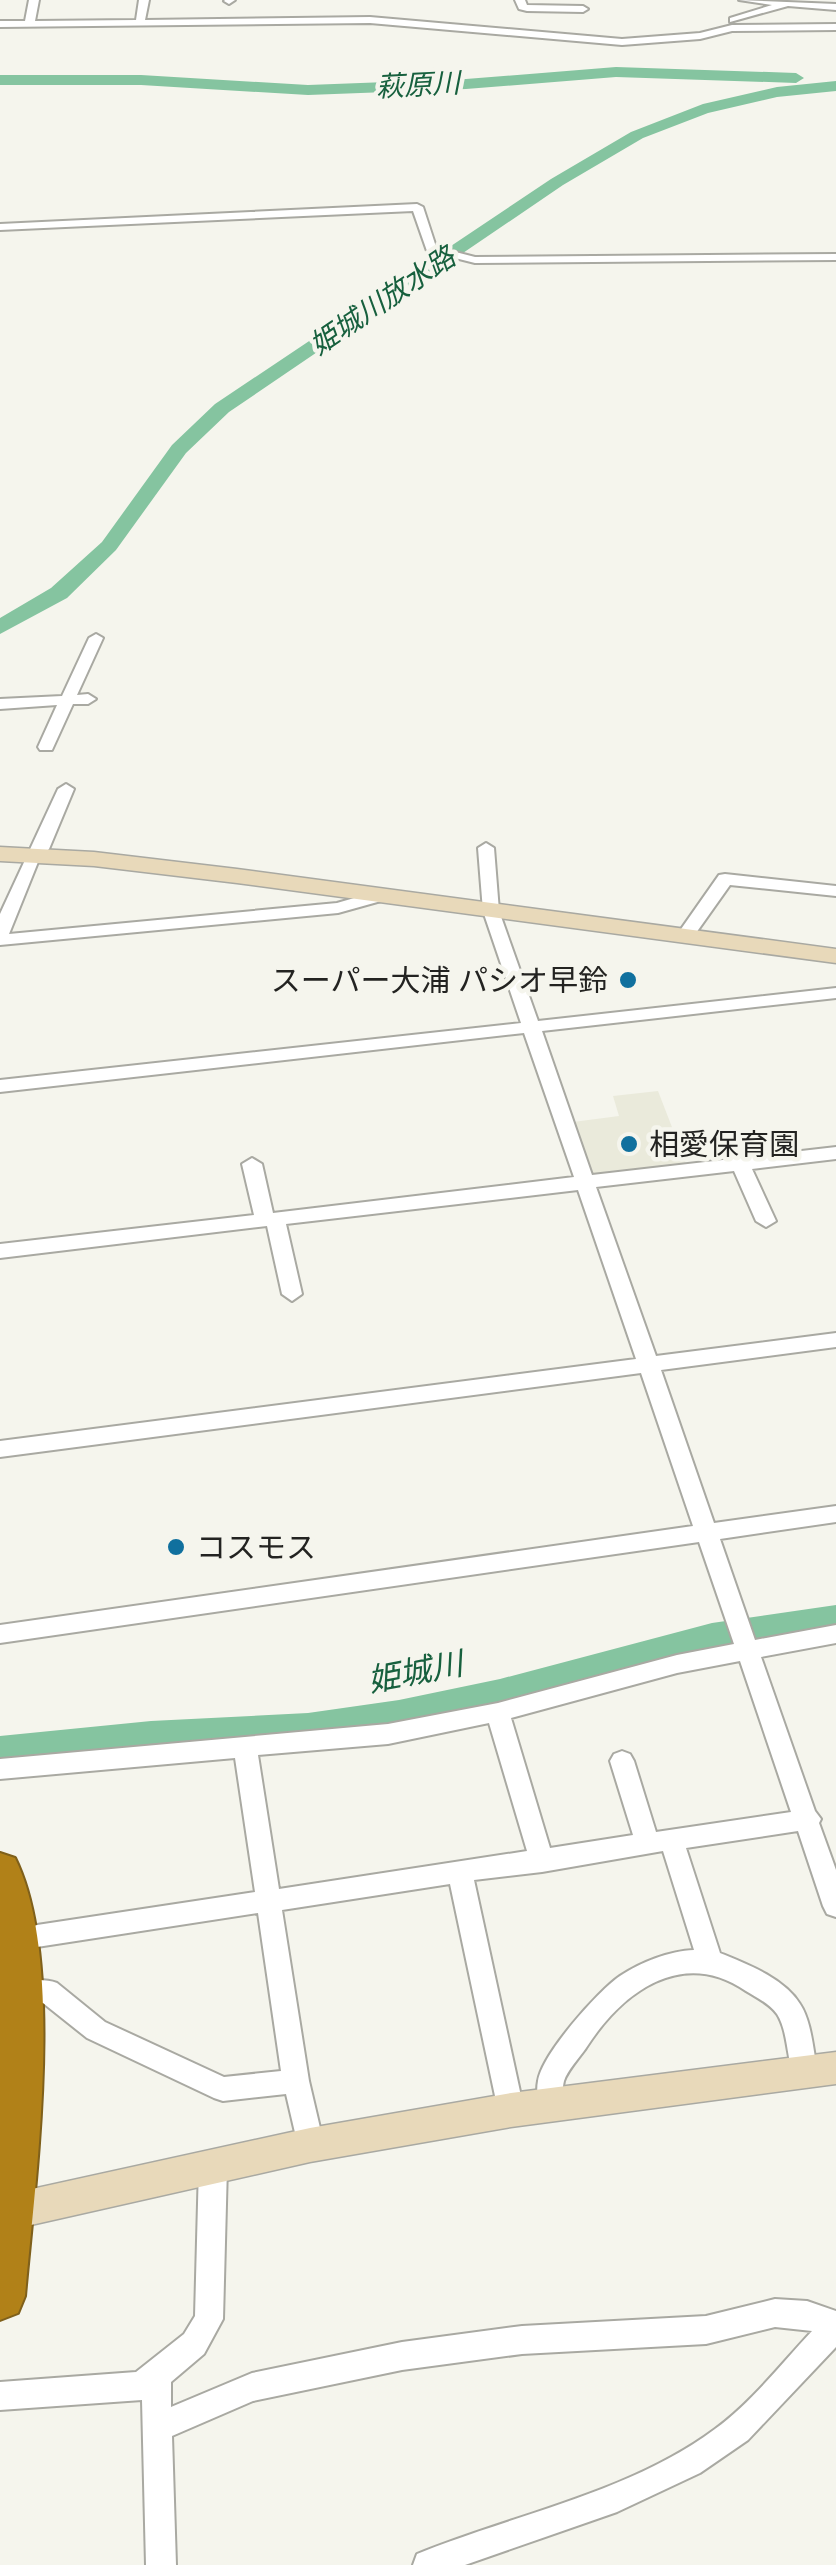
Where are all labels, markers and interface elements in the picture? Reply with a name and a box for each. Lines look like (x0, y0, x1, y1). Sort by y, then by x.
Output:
water label: 萩原川 (375, 65, 464, 103)
water label: 姫城川放水路 (303, 238, 463, 361)
place label: スーパー大浦 パシオ早鈴 (271, 962, 608, 998)
marker: スーパー大浦 パシオ早鈴 (617, 969, 639, 991)
place label: 相愛保育園 (649, 1126, 799, 1162)
marker: 相愛保育園 (618, 1133, 640, 1155)
place label: コスモス (196, 1529, 316, 1565)
marker: コスモス (165, 1536, 187, 1558)
water label: 姫城川 (364, 1643, 469, 1699)

